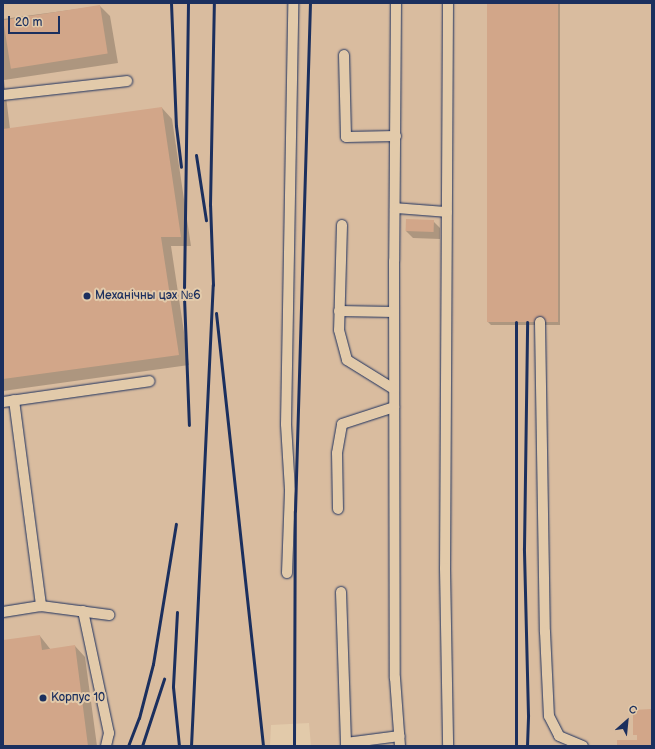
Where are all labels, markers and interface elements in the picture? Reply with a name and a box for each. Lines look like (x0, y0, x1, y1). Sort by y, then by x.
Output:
scale bar (10, 8, 62, 34)
text: 20 m (15, 15, 42, 30)
place label: Механічны цэх №6 (95, 289, 201, 303)
marker: Механічны цэх №6 (82, 291, 92, 301)
place label: Корпус 10 (51, 691, 105, 705)
marker: Корпус 10 (38, 693, 48, 703)
north arrow (607, 701, 647, 741)
text: С (626, 702, 639, 717)

